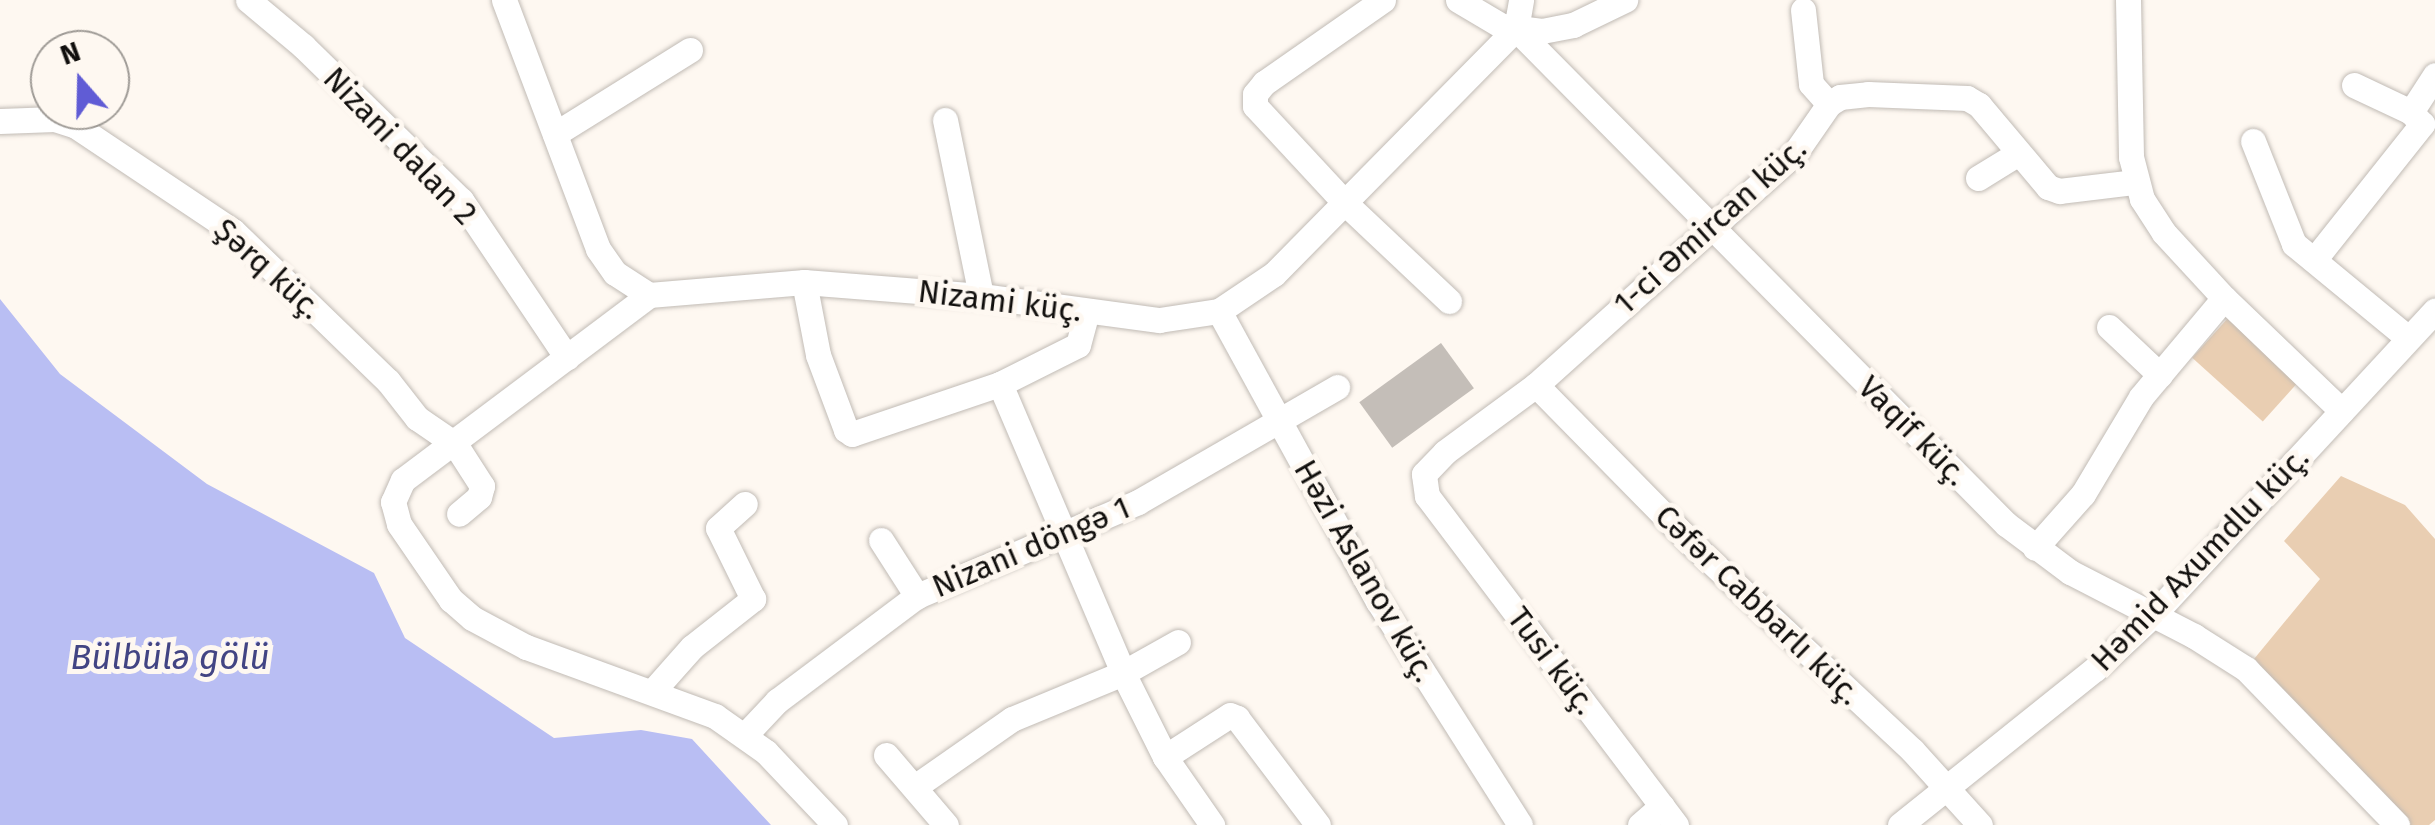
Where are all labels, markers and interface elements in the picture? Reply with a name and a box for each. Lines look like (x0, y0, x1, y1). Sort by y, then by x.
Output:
north arrow (30, 30, 130, 130)
text: N (56, 35, 85, 72)
street label: Nizani dalan 2 (315, 59, 485, 233)
street label: 1-ci Əmircan küç. (1606, 129, 1814, 323)
street label: Şərq küç. (206, 210, 330, 328)
street label: Nizami küç. (916, 272, 1084, 330)
street label: Vaqif küç. (1850, 368, 1976, 494)
street label: Həmid Axumdlu küç. (2083, 439, 2317, 679)
street label: Həzi Aslanov küç. (1286, 453, 1444, 689)
street label: Nizani döngə 1 (926, 488, 1136, 606)
street label: Cəfər Cabbarlı küç. (1647, 497, 1869, 713)
street label: Tusi küç. (1499, 600, 1605, 722)
water label: Bülbülə gölü (70, 636, 270, 678)

